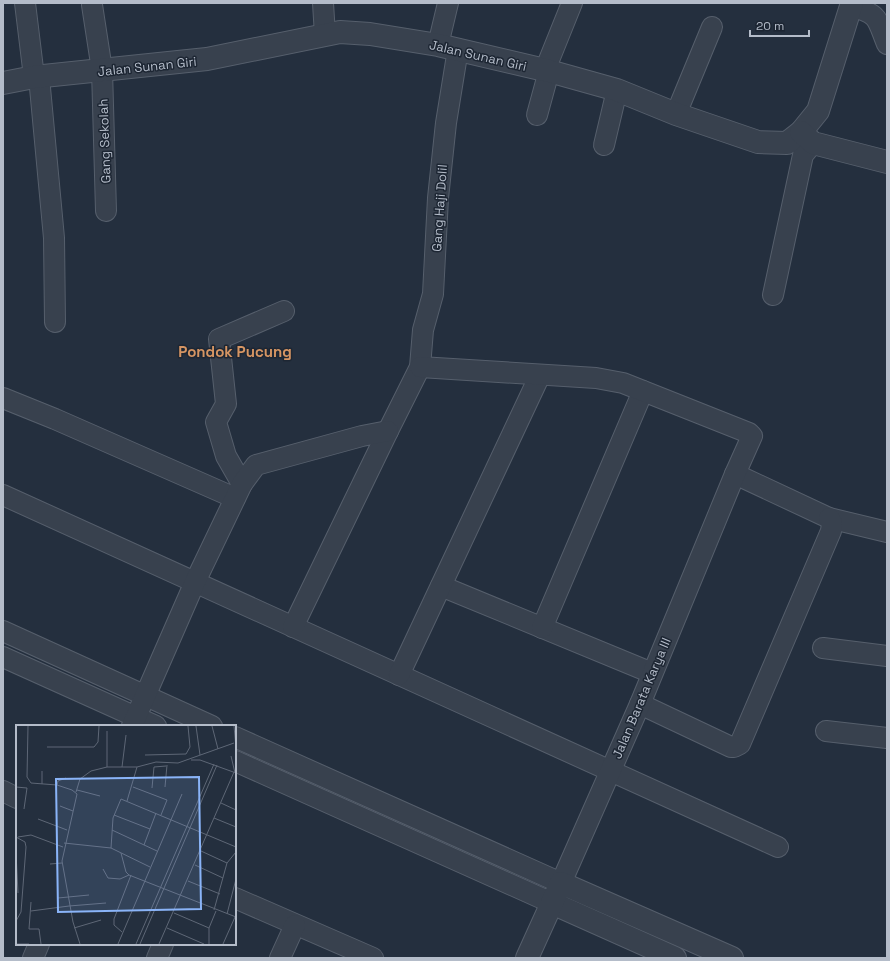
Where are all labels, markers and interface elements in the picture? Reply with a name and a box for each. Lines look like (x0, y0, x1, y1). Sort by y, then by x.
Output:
scale bar (750, 12, 809, 38)
text: 20 m (756, 18, 784, 34)
street label: Jalan Sunan Giri (428, 36, 528, 75)
street label: Jalan Sunan Giri (97, 53, 197, 80)
street label: Gang Sekolah (95, 98, 114, 184)
street label: Gang Haji Dolil (428, 164, 451, 252)
district label: Pondok Pucung (178, 342, 292, 361)
street label: Jalan Barata Karya III (608, 635, 675, 761)
inset map (16, 725, 236, 945)

